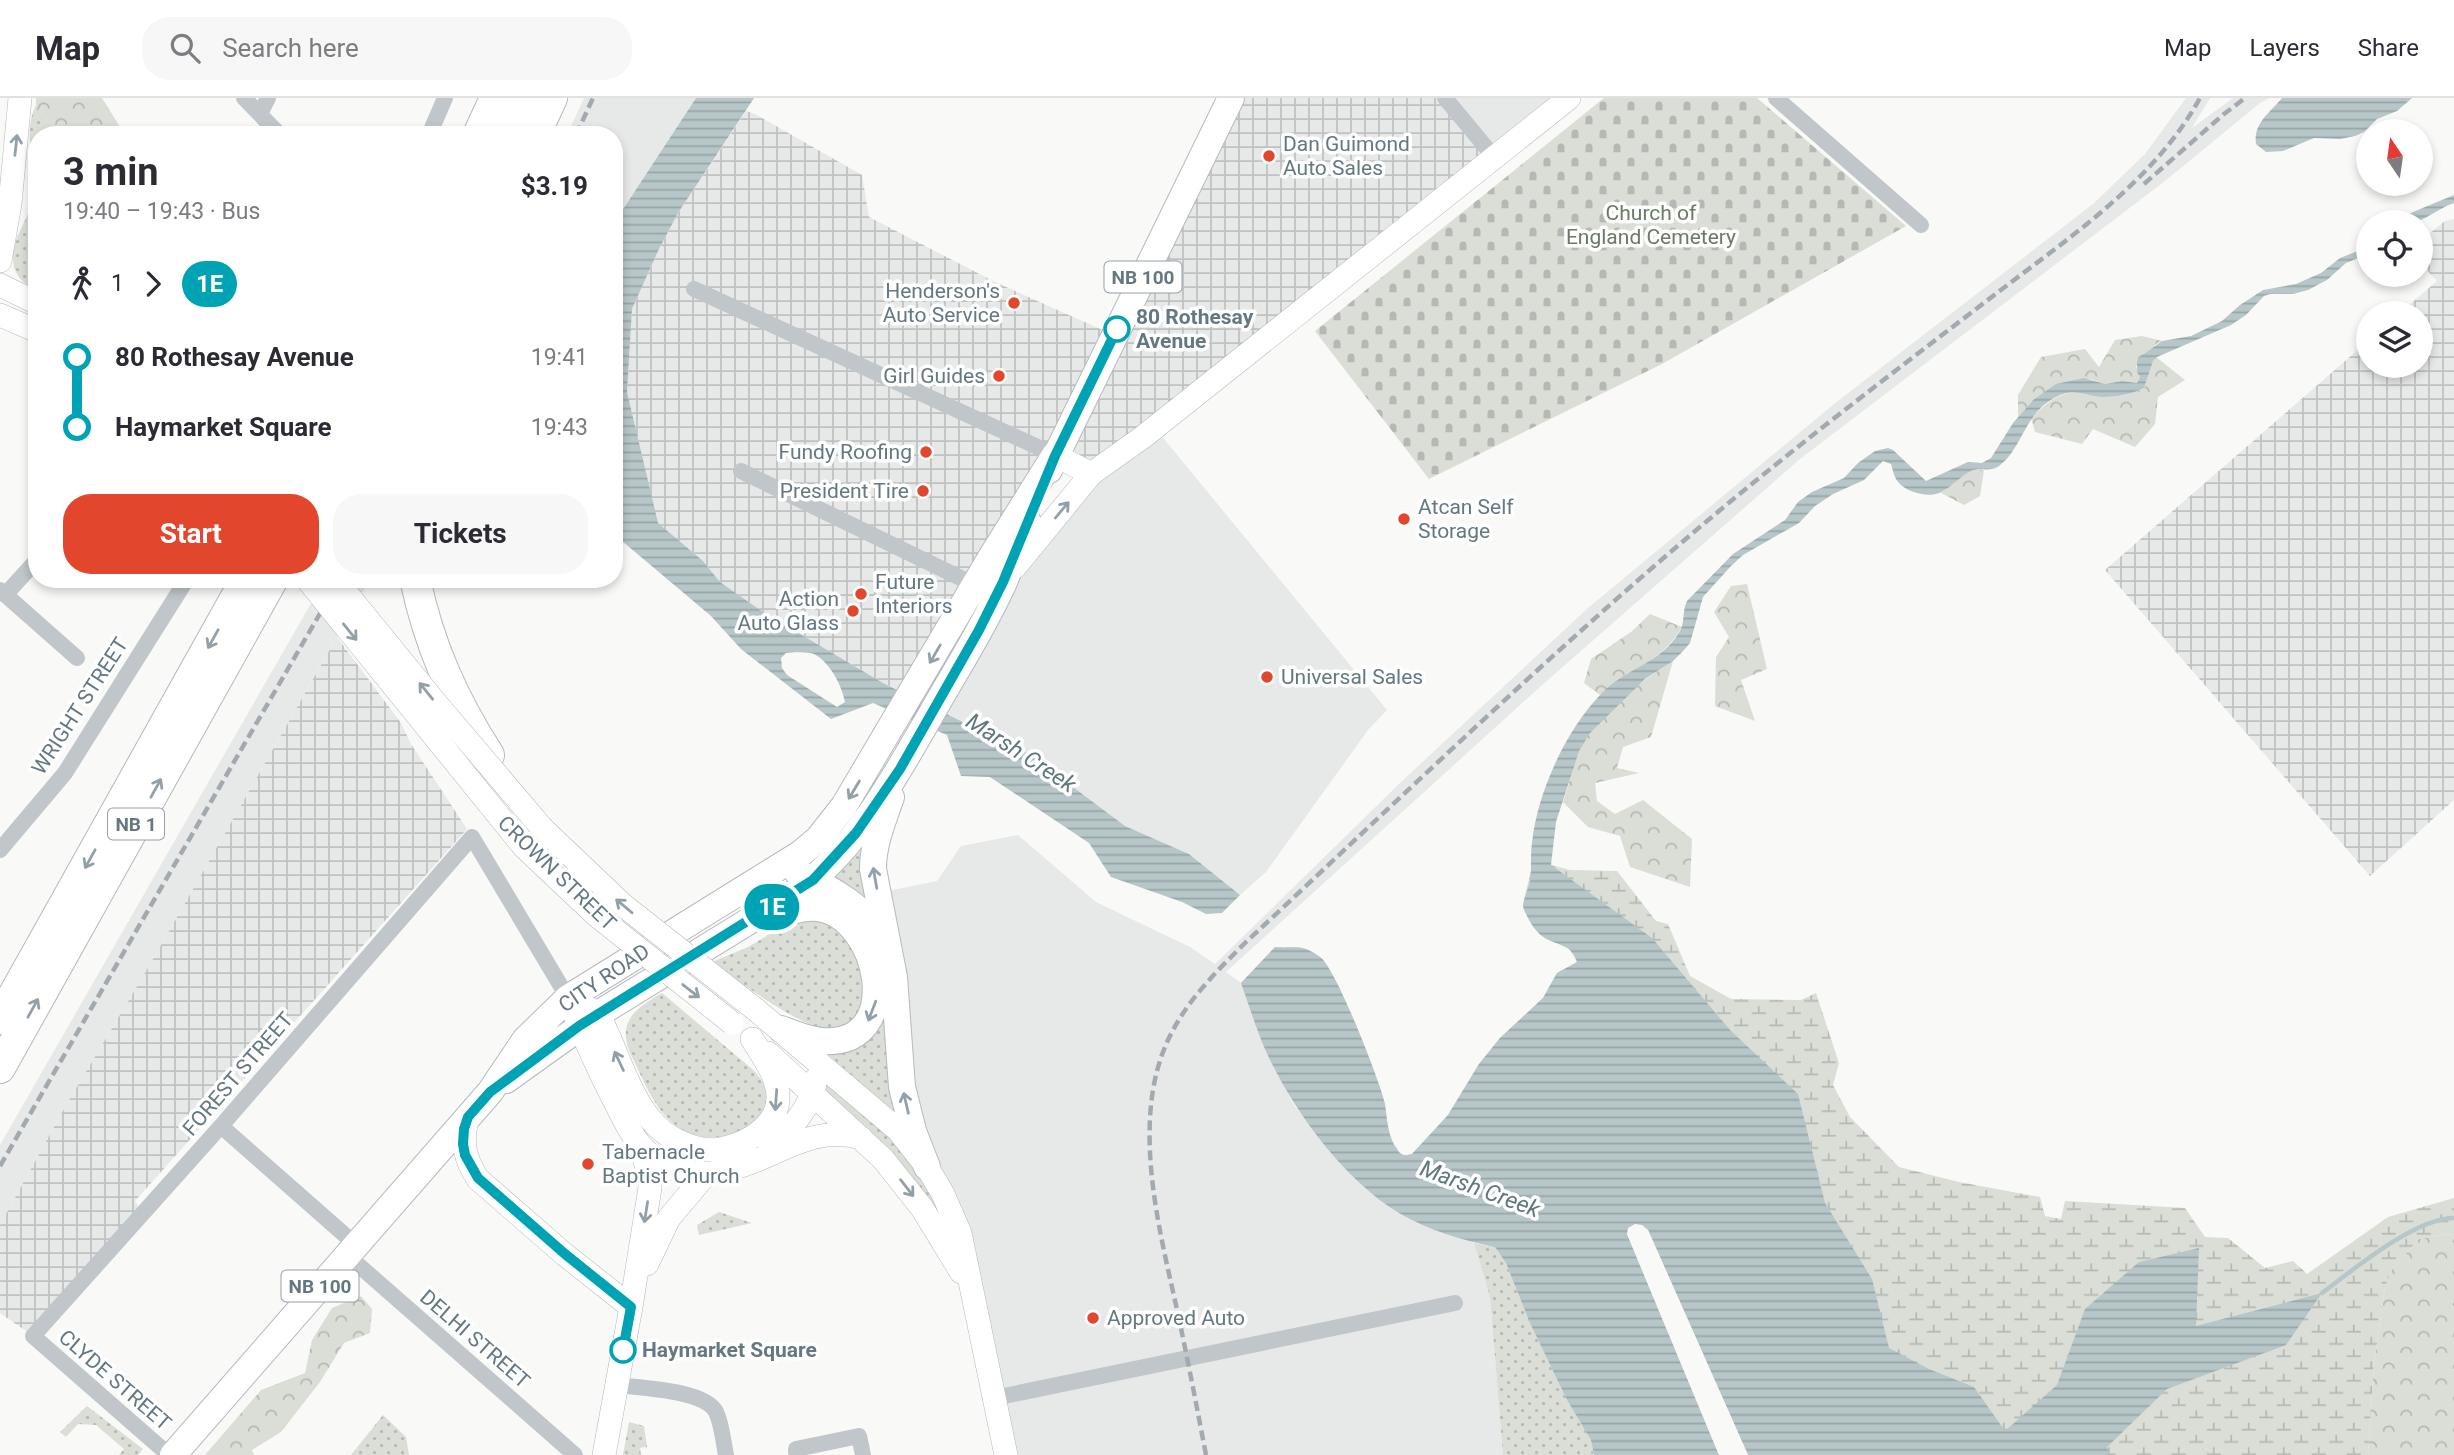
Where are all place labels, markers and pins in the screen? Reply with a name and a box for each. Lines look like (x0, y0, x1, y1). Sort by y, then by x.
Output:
place label: Dan Guimond Auto Sales (1283, 132, 1410, 180)
marker: Dan Guimond Auto Sales (1261, 148, 1277, 164)
place label: Henderson's Auto Service (883, 279, 1000, 327)
marker: Henderson's Auto Service (1006, 295, 1022, 311)
place label: 80 Rothesay Avenue (1136, 305, 1254, 353)
marker: 80 Rothesay Avenue (1104, 316, 1130, 342)
place label: Girl Guides (883, 364, 985, 388)
marker: Girl Guides (991, 368, 1007, 384)
place label: Fundy Roofing (779, 440, 912, 464)
marker: Fundy Roofing (918, 444, 934, 460)
place label: President Tire (780, 479, 909, 503)
marker: President Tire (915, 483, 931, 499)
place label: Atcan Self Storage (1418, 495, 1514, 543)
marker: Atcan Self Storage (1396, 511, 1412, 527)
place label: Future Interiors (875, 570, 952, 618)
marker: Future Interiors (853, 586, 869, 602)
place label: Action Auto Glass (737, 587, 839, 635)
marker: Action Auto Glass (845, 603, 861, 619)
place label: Universal Sales (1281, 665, 1423, 689)
marker: Universal Sales (1259, 669, 1275, 685)
place label: Tabernacle Baptist Church (602, 1140, 739, 1188)
marker: Tabernacle Baptist Church (580, 1156, 596, 1172)
place label: Approved Auto (1107, 1306, 1245, 1330)
marker: Approved Auto (1085, 1310, 1101, 1326)
marker: Haymarket Square (610, 1337, 636, 1363)
place label: Haymarket Square (642, 1338, 817, 1362)

